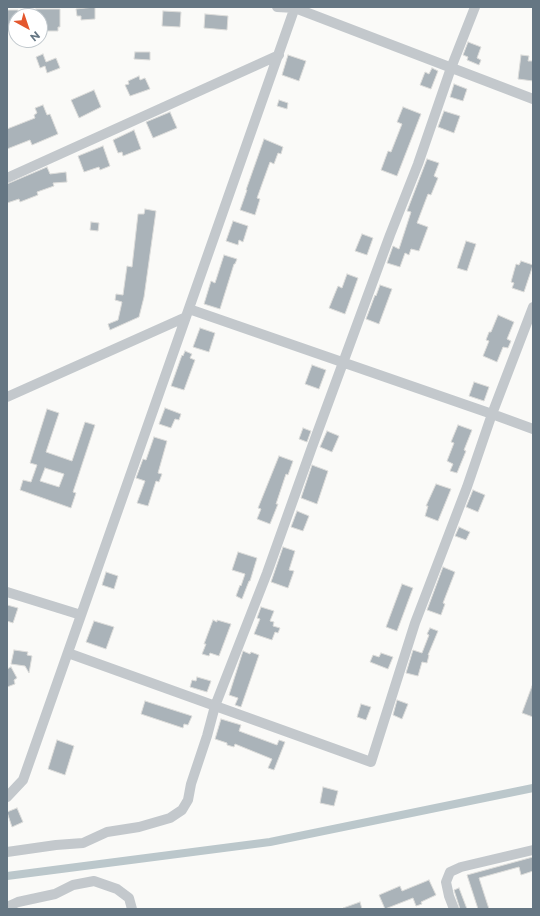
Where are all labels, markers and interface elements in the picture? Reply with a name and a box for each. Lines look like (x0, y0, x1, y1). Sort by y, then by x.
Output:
north arrow (8, 8, 48, 48)
text: N (27, 28, 43, 45)

